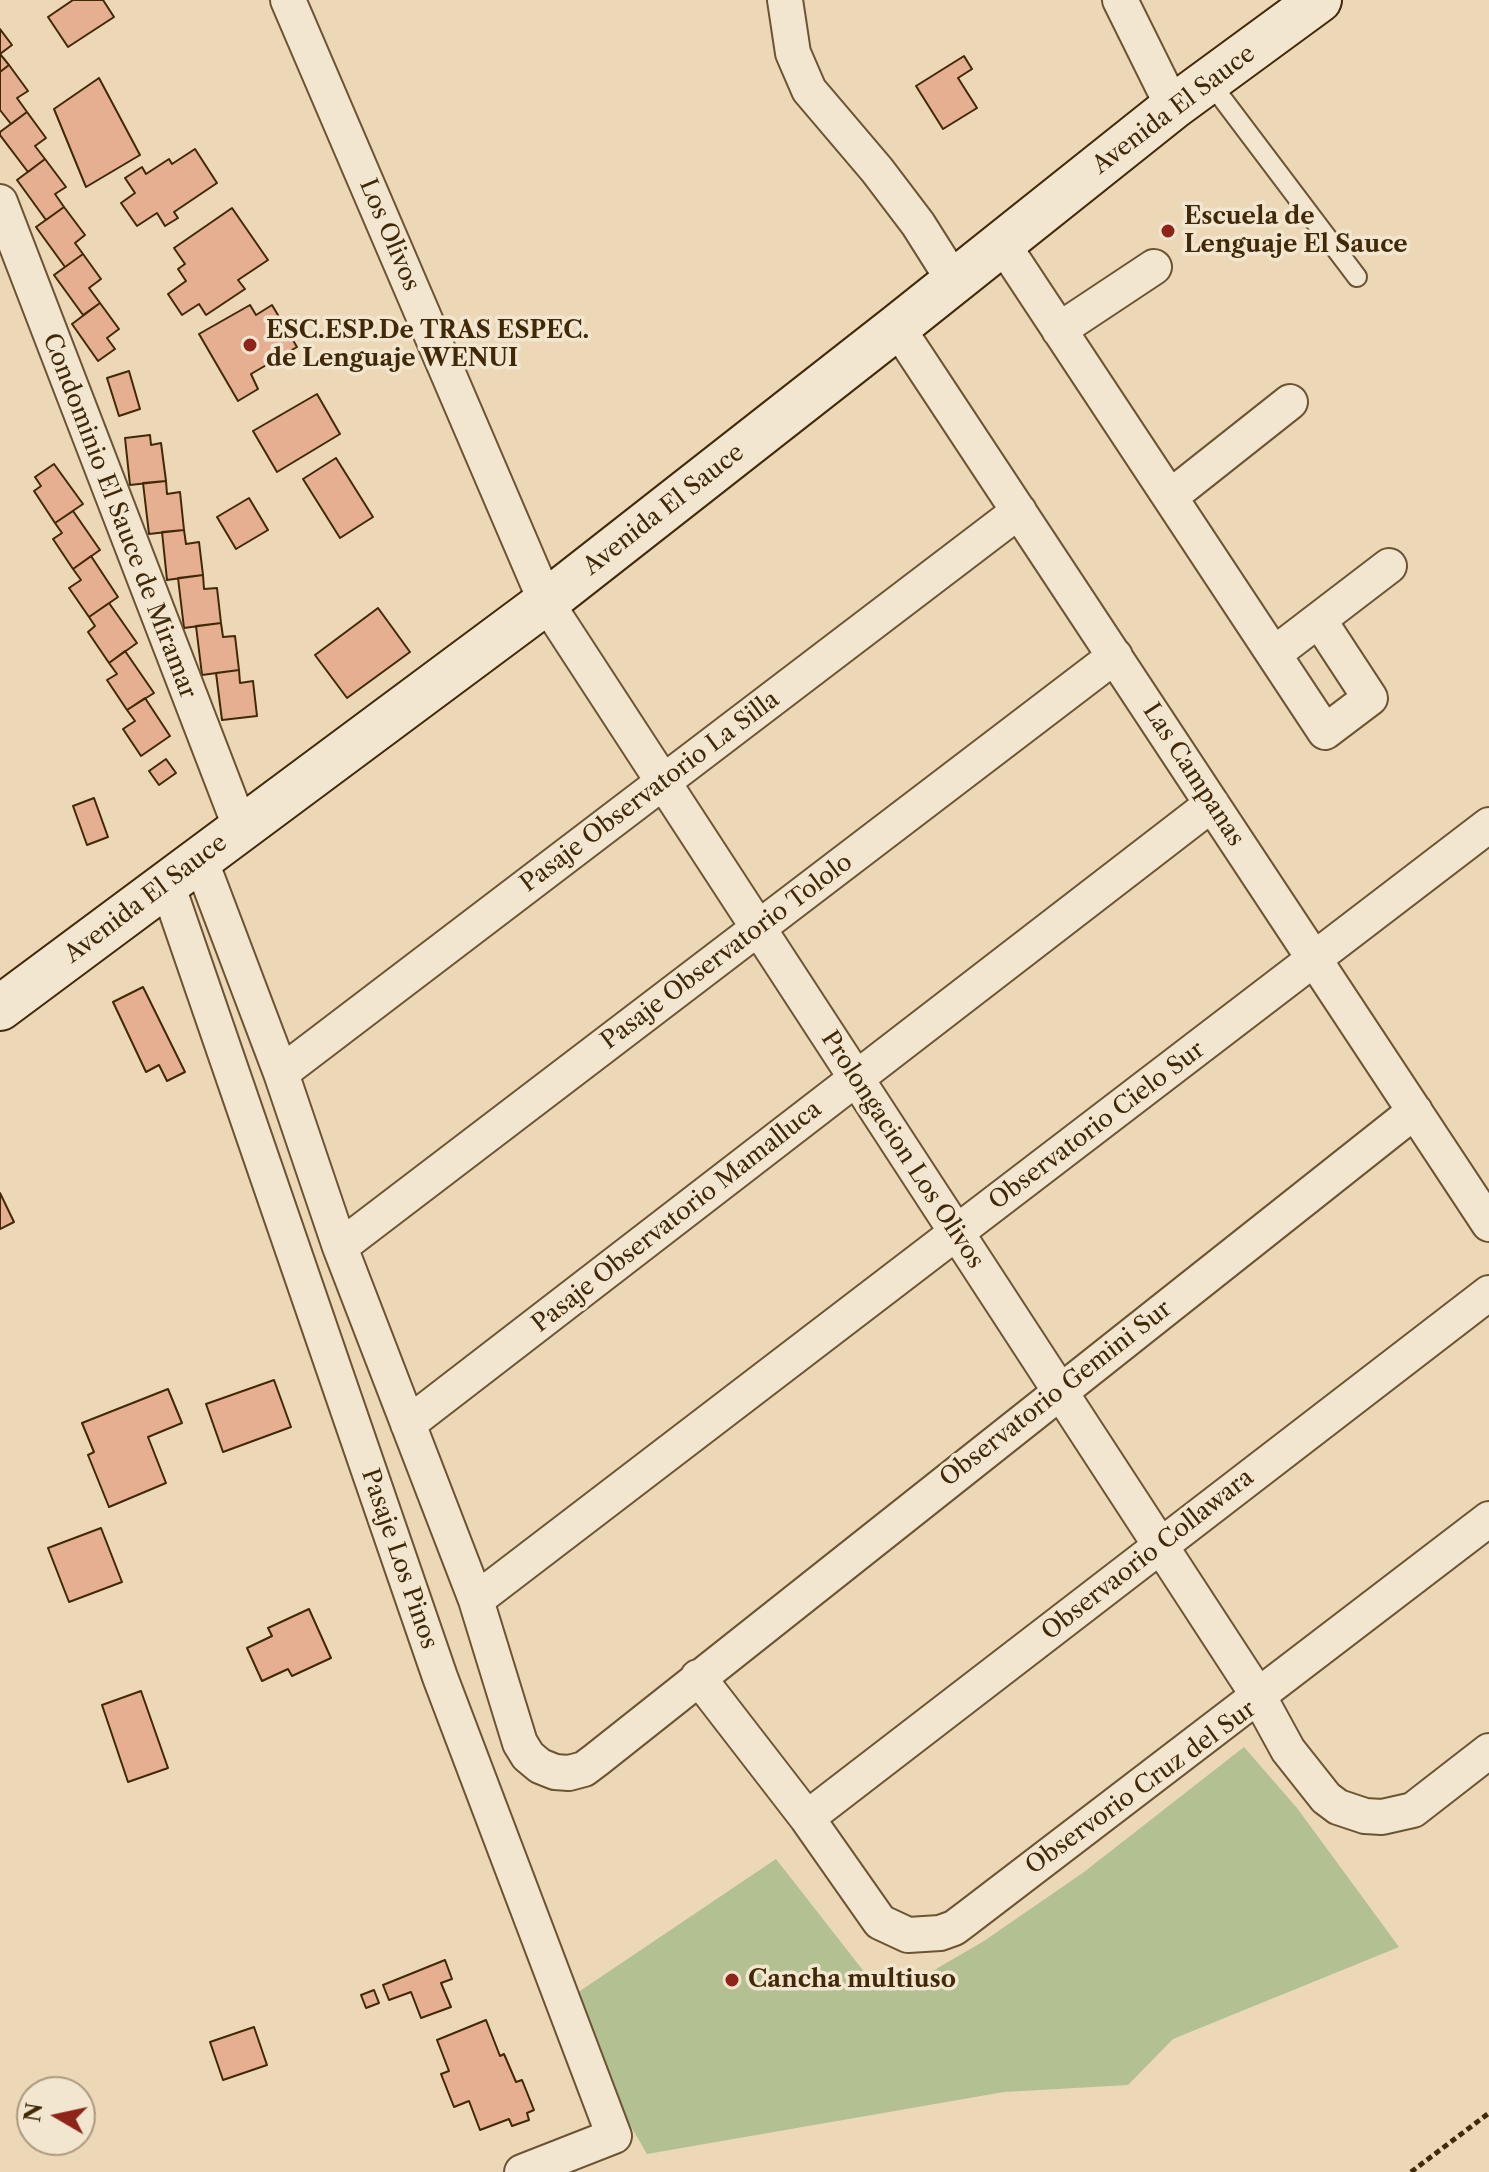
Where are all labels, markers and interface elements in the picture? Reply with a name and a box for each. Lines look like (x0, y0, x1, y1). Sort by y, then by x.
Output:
street label: Avenida El Sauce (1087, 40, 1261, 180)
street label: Los Olivos (353, 175, 425, 295)
place label: Escuela de Lenguaje El Sauce (1184, 203, 1408, 259)
marker: Escuela de Lenguaje El Sauce (1159, 222, 1177, 240)
place label: ESC.ESP.De TRAS ESPEC. de Lenguaje WENUI (266, 317, 589, 373)
street label: Condominio El Sauce de Miramar (36, 329, 202, 703)
marker: ESC.ESP.De TRAS ESPEC. de Lenguaje WENUI (241, 336, 259, 354)
street label: Avenida El Sauce (578, 438, 750, 582)
street label: Pasaje Observatorio La Silla (515, 685, 785, 899)
street label: Las Campanas (1136, 698, 1250, 852)
street label: Avenida El Sauce (59, 829, 233, 969)
street label: Pasaje Observatorio Tololo (596, 848, 858, 1056)
street label: Prolongacion Los Olivos (814, 1026, 990, 1274)
street label: Observatorio Cielo Sur (984, 1036, 1210, 1216)
street label: Pasaje Observatorio Mamalluca (527, 1095, 827, 1339)
street label: Observatorio Gemini Sur (935, 1295, 1177, 1493)
street label: Observaorio Collawara (1036, 1463, 1260, 1647)
street label: Pasaje Los Pinos (355, 1465, 443, 1653)
street label: Observorio Cruz del Sur (1020, 1695, 1262, 1881)
place label: Cancha multiuso (748, 1966, 956, 1994)
marker: Cancha multiuso (723, 1971, 741, 1989)
north arrow (16, 2076, 96, 2156)
text: N (19, 2101, 49, 2124)

